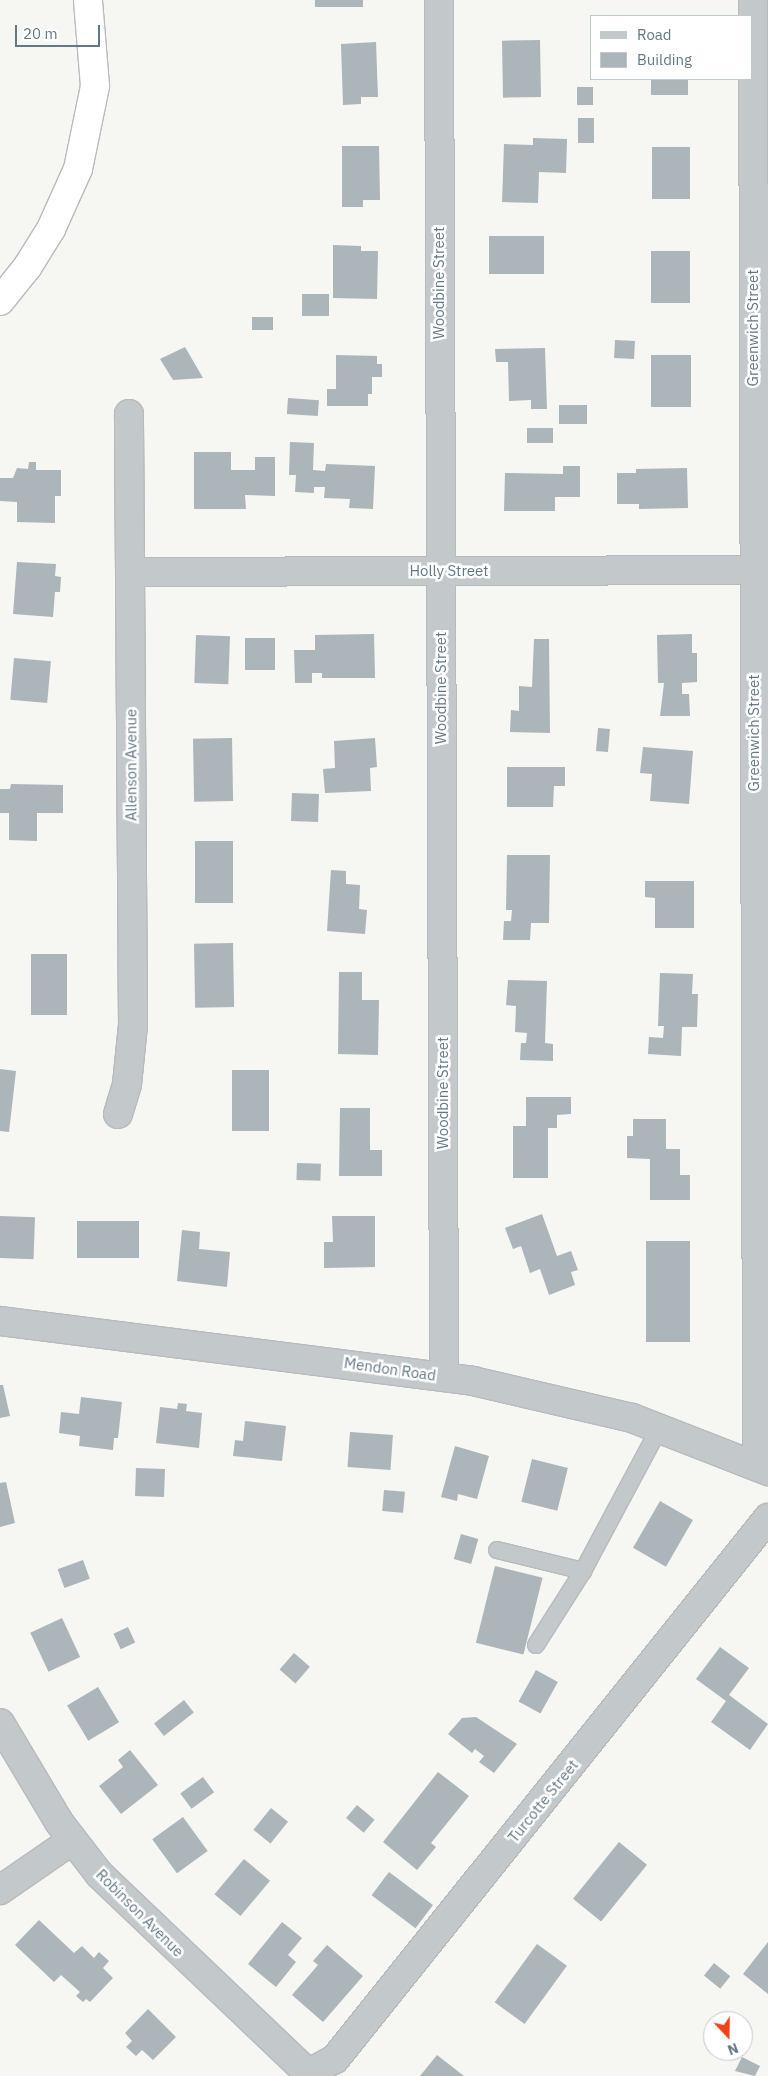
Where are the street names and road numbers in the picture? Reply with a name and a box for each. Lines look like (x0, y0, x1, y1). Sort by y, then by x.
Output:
street label: Woodbine Street (430, 227, 448, 339)
street label: Greenwich Street (744, 270, 762, 386)
street label: Holly Street (409, 562, 489, 580)
street label: Woodbine Street (432, 632, 450, 744)
street label: Greenwich Street (745, 675, 763, 791)
street label: Allenson Avenue (122, 709, 140, 821)
street label: Woodbine Street (434, 1037, 452, 1149)
street label: Mendon Road (343, 1354, 437, 1384)
street label: Turcotte Street (504, 1756, 582, 1846)
street label: Robinson Avenue (92, 1865, 188, 1961)

